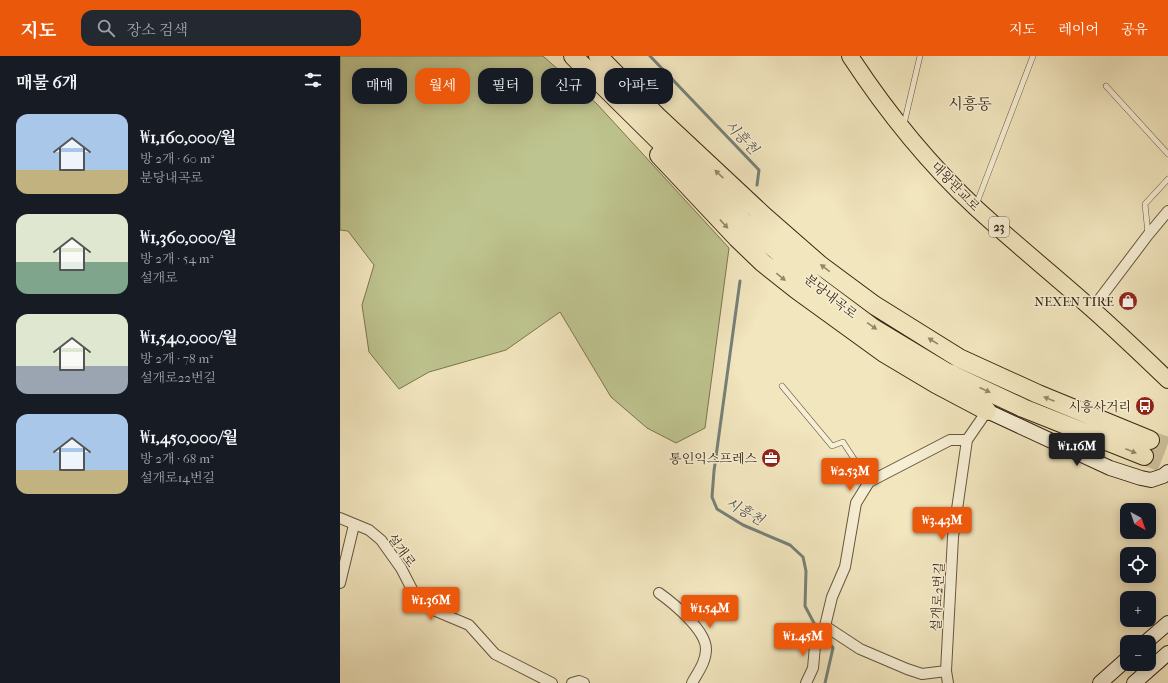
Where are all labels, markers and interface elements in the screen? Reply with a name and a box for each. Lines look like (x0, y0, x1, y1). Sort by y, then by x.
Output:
search box (81, 10, 361, 46)
icon: search (95, 17, 117, 39)
text: 지도 (20, 20, 57, 42)
text: 장소 검색 (127, 21, 188, 39)
text: 지도 (1009, 21, 1036, 38)
text: 레이어 (1058, 21, 1099, 38)
text: 공유 (1121, 21, 1148, 38)
chip: 매매 (352, 68, 407, 104)
chip: 월세 (415, 68, 470, 104)
chip: 필터 (478, 68, 533, 104)
chip: 신규 (541, 68, 596, 104)
chip: 아파트 (604, 68, 673, 104)
icon: filters (302, 69, 324, 91)
text: 매물 6개 (16, 72, 78, 92)
district label: 시흥동 (948, 95, 992, 113)
water label: 시흥천 (721, 117, 763, 159)
text: ₩1,160,000/월 (140, 127, 236, 147)
icon: home (48, 130, 96, 178)
text: 방 2개 · 60 m² (140, 151, 214, 166)
street label: 대왕판교로 (928, 159, 983, 214)
one-way arrow (714, 169, 724, 178)
text: 분당내곡로 (140, 170, 203, 185)
road number: 23 (989, 217, 1009, 237)
one-way arrow (719, 219, 729, 229)
text: ₩1,360,000/월 (140, 227, 237, 247)
icon: home (48, 230, 96, 278)
text: 방 2개 · 54 m² (140, 251, 213, 266)
one-way arrow (820, 264, 831, 272)
text: 설개로 (140, 270, 178, 285)
street label: 분당내곡로 (801, 271, 860, 322)
one-way arrow (775, 273, 786, 282)
shop icon: NEXEN TIRE (1117, 290, 1139, 312)
place label: NEXEN TIRE (1034, 294, 1114, 309)
one-way arrow (867, 322, 877, 330)
text: ₩1,540,000/월 (140, 327, 238, 347)
icon: home (48, 330, 96, 378)
one-way arrow (927, 338, 939, 345)
text: 방 2개 · 78 m² (140, 351, 213, 366)
text: 설개로22번길 (140, 370, 216, 385)
one-way arrow (979, 387, 990, 393)
one-way arrow (1043, 395, 1055, 402)
bus stop icon: 시흥사거리 (1134, 395, 1156, 417)
place label: 시흥사거리 (1068, 399, 1131, 414)
text: ₩1,450,000/월 (140, 427, 239, 447)
icon: home (48, 430, 96, 478)
pin: ₩1.16M (1044, 433, 1110, 467)
text: ₩1.16M (1058, 438, 1096, 453)
office icon: 통인익스프레스 (760, 447, 782, 469)
one-way arrow (1125, 448, 1136, 454)
text: 방 2개 · 68 m² (140, 451, 214, 466)
place label: 통인익스프레스 (669, 451, 757, 466)
pin: ₩2.53M (817, 458, 883, 492)
text: ₩2.53M (830, 463, 870, 478)
text: 설개로14번길 (140, 470, 215, 485)
water label: 시흥천 (723, 494, 768, 529)
north arrow (1120, 503, 1156, 539)
map controls (1120, 503, 1156, 671)
pin: ₩3.43M (909, 507, 975, 541)
text: ₩3.43M (922, 512, 962, 527)
street label: 설개로 (384, 531, 419, 570)
button: locate (1120, 547, 1156, 583)
street label: 설개로2번길 (928, 562, 947, 632)
pin: ₩1.36M (398, 587, 464, 621)
button: + (1120, 591, 1156, 627)
text: ₩1.36M (411, 592, 451, 607)
pin: ₩1.54M (677, 595, 743, 629)
text: ₩1.54M (690, 600, 730, 615)
pin: ₩1.45M (770, 623, 836, 657)
text: ₩1.45M (783, 628, 823, 643)
button: − (1120, 635, 1156, 671)

